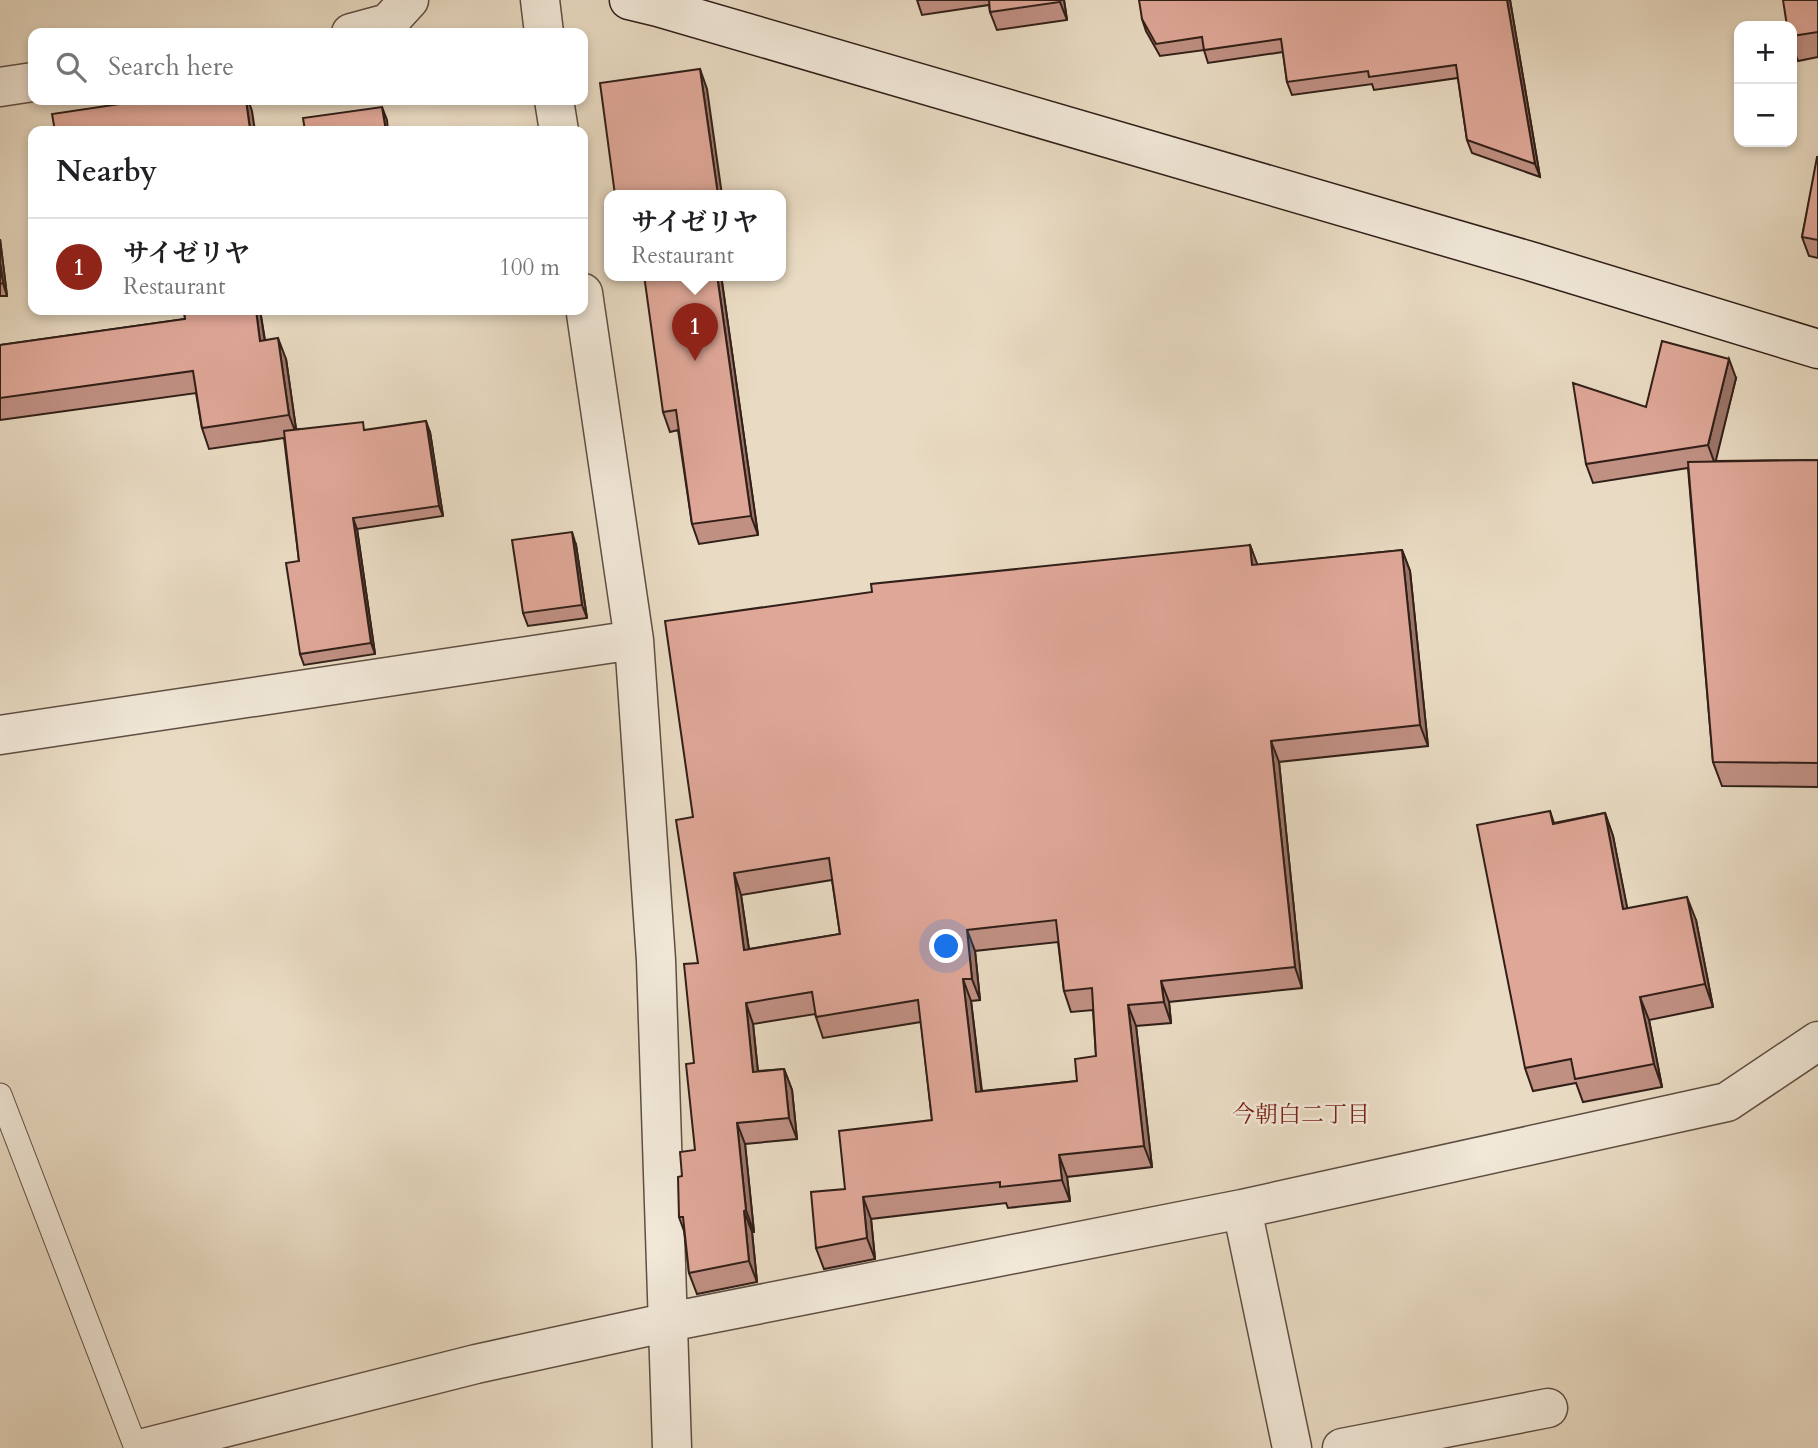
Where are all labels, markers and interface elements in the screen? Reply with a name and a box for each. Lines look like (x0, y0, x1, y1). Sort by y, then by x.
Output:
map controls (1734, 21, 1797, 147)
button: + (1734, 21, 1797, 84)
search box (28, 28, 588, 105)
icon: search (52, 48, 90, 86)
text: Search here (108, 49, 234, 84)
button: − (1734, 84, 1797, 147)
text: Nearby (56, 151, 157, 192)
popup (604, 190, 786, 281)
text: サイゼリヤ (632, 205, 758, 240)
text: サイゼリヤ (123, 236, 250, 271)
text: Restaurant (632, 240, 734, 271)
text: 1 (73, 252, 85, 283)
text: 100 m (499, 252, 560, 283)
text: Restaurant (123, 271, 226, 302)
pin: 1 (672, 303, 718, 361)
your location (929, 929, 963, 963)
district label: 今朝白二丁目 (1232, 1099, 1370, 1130)

